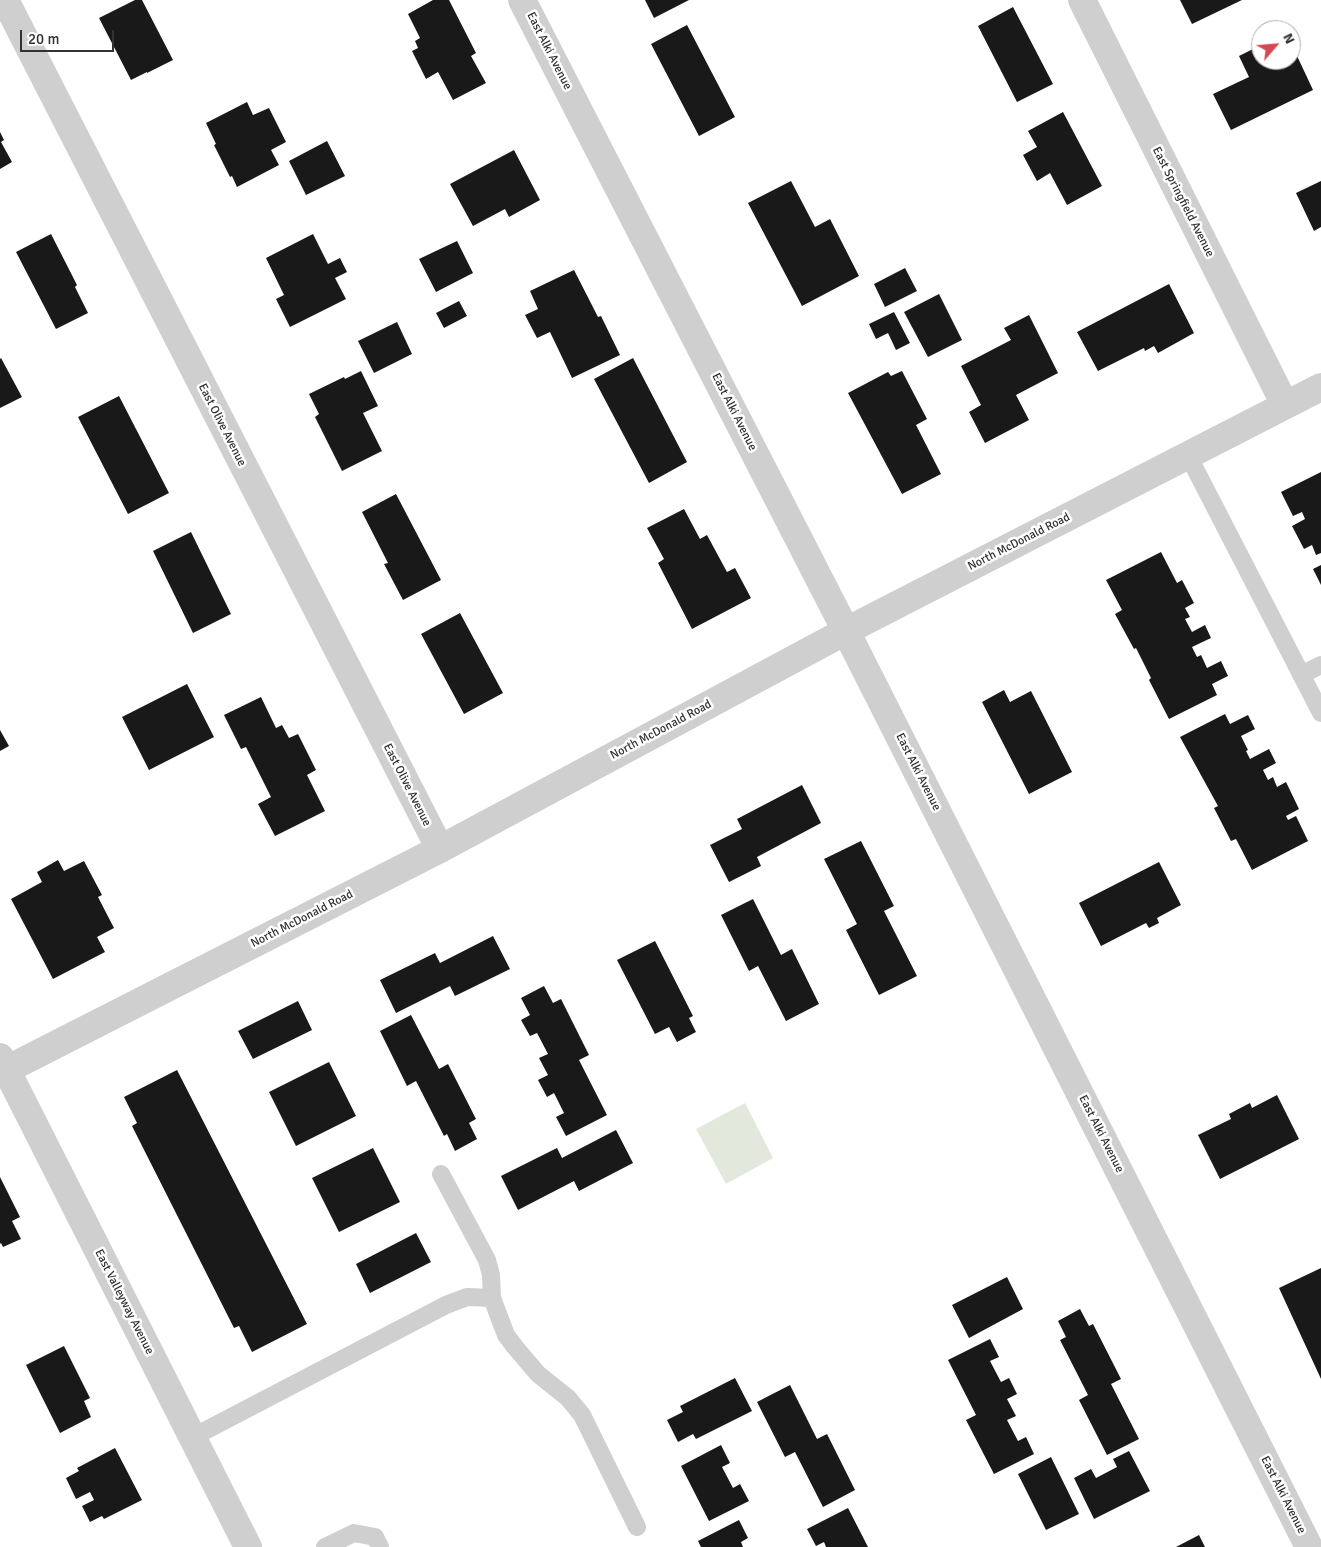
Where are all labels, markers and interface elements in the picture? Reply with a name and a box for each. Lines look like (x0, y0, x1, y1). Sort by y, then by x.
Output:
street label: East Alki Avenue (523, 10, 575, 92)
scale bar (22, 20, 116, 52)
north arrow (1251, 20, 1301, 70)
text: 20 m (28, 30, 59, 48)
text: N (1279, 30, 1299, 47)
street label: East Springfield Avenue (1149, 145, 1217, 259)
street label: East Alki Avenue (708, 371, 760, 453)
street label: East Olive Avenue (195, 381, 249, 469)
street label: North McDonald Road (966, 510, 1072, 574)
street label: North McDonald Road (608, 697, 714, 763)
street label: East Alki Avenue (892, 731, 944, 813)
street label: East Olive Avenue (380, 741, 434, 829)
street label: North McDonald Road (249, 887, 355, 951)
street label: East Alki Avenue (1075, 1093, 1127, 1175)
street label: East Valleyway Avenue (91, 1247, 157, 1357)
street label: East Alki Avenue (1257, 1454, 1309, 1536)

